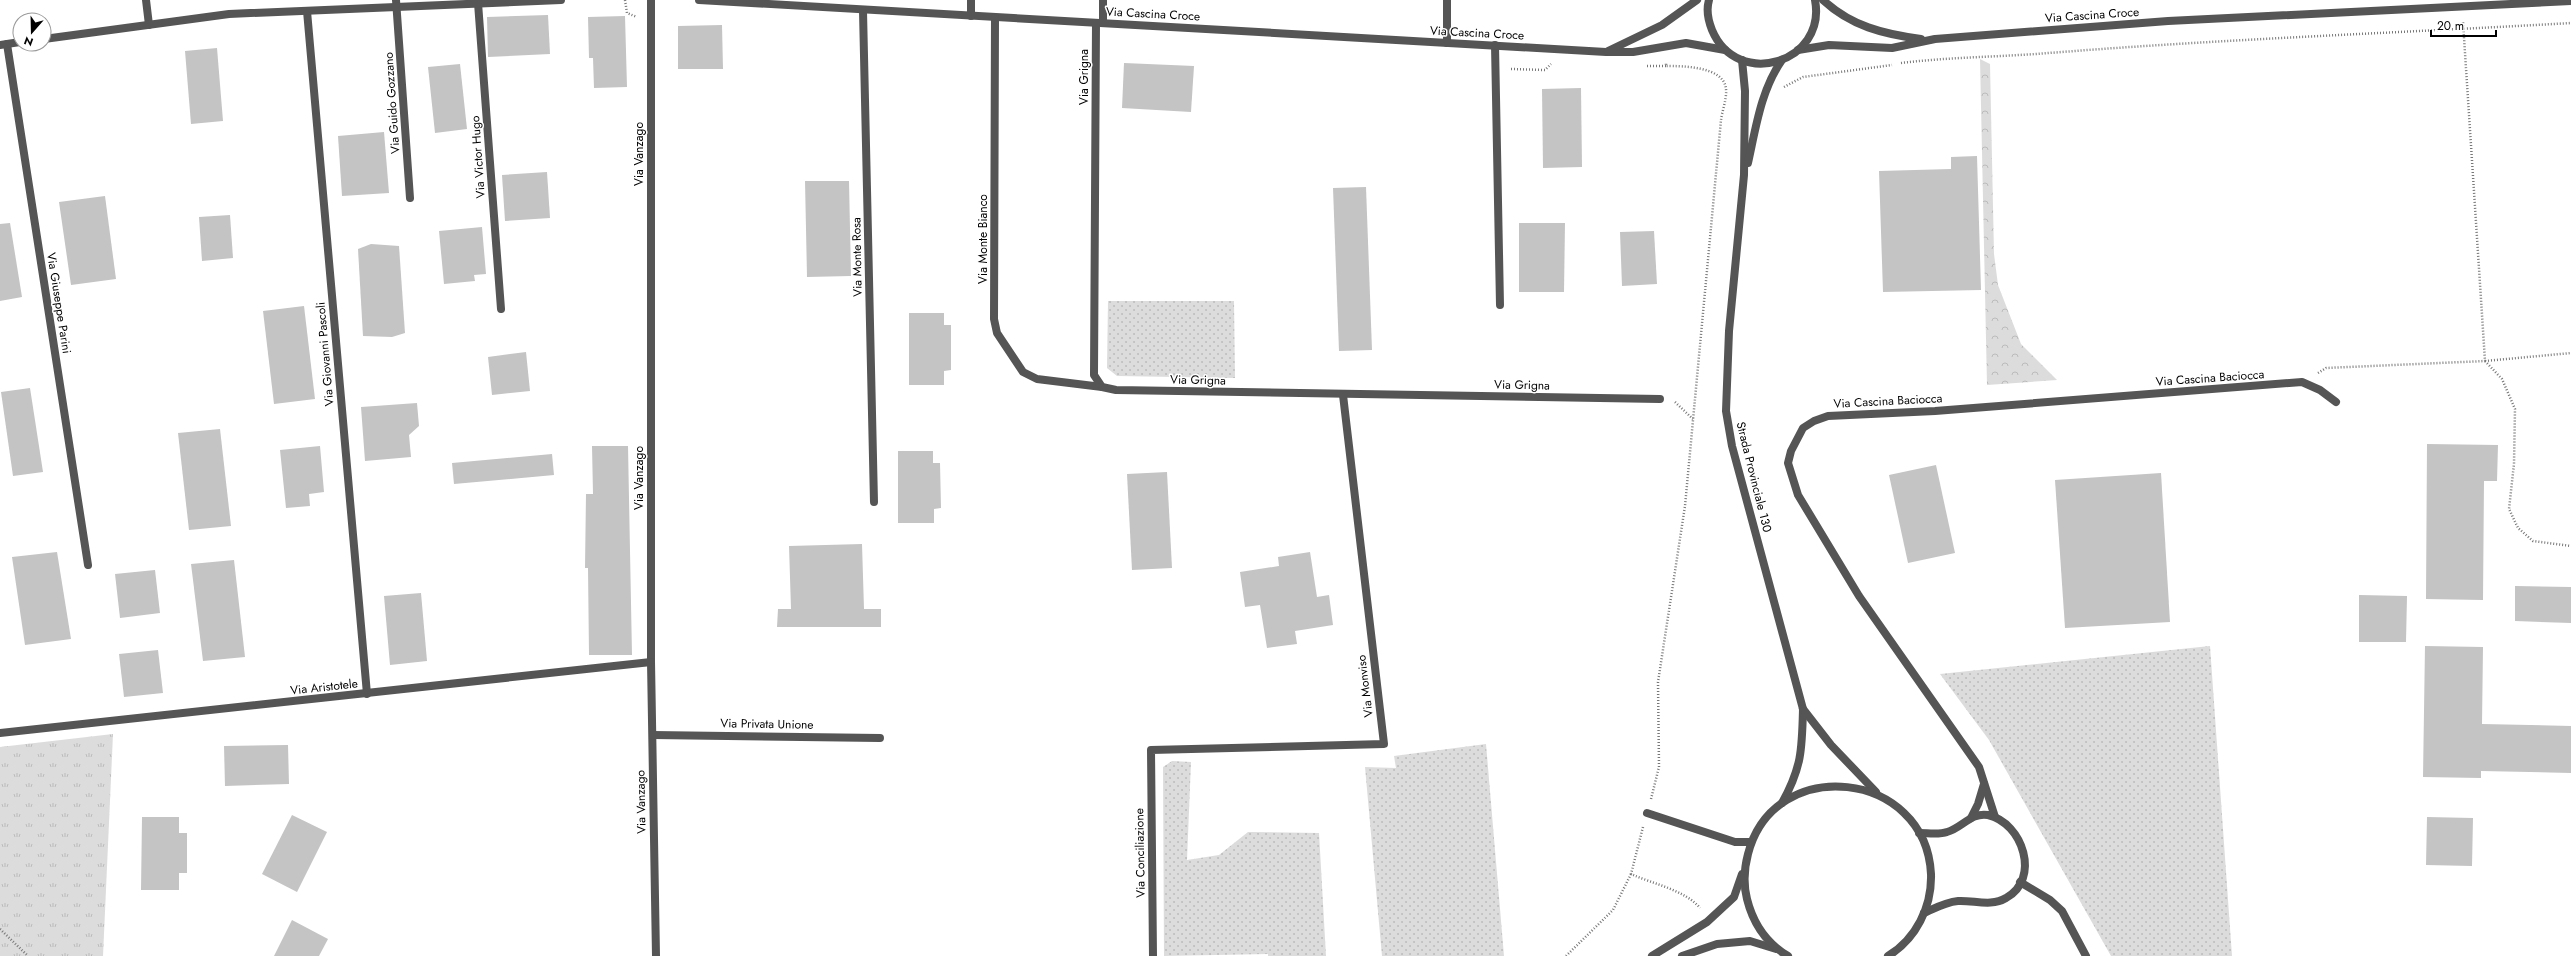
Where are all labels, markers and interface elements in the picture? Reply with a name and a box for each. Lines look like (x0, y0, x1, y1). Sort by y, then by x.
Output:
street label: Via Cascina Croce (1105, 3, 1201, 25)
street label: Via Cascina Croce (2044, 3, 2140, 27)
north arrow (12, 12, 52, 52)
scale bar (2431, 12, 2496, 38)
text: 20 m (2437, 17, 2464, 35)
street label: Via Cascina Croce (1429, 22, 1525, 44)
text: N (22, 32, 35, 50)
street label: Via Grigna (1075, 49, 1093, 105)
street label: Via Guido Gozzano (379, 51, 405, 154)
street label: Via Victor Hugo (466, 115, 490, 199)
street label: Via Vanzago (630, 122, 648, 186)
street label: Via Monte Bianco (974, 194, 992, 284)
street label: Via Monte Rosa (847, 217, 867, 297)
street label: Via Giuseppe Parini (42, 251, 76, 355)
street label: Via Giovanni Pascoli (311, 301, 339, 407)
street label: Via Cascina Baciocca (2155, 365, 2265, 391)
street label: Via Grigna (1170, 371, 1226, 389)
street label: Via Grigna (1494, 376, 1550, 394)
street label: Via Cascina Baciocca (1833, 389, 1943, 413)
street label: Strada Provinciale 130 (1732, 420, 1776, 534)
street label: Via Vanzago (630, 446, 648, 510)
street label: Via Monviso (1352, 653, 1378, 718)
street label: Via Aristotele (289, 675, 359, 699)
street label: Via Privata Unione (720, 714, 814, 734)
street label: Via Vanzago (631, 769, 651, 834)
street label: Via Conciliazione (1130, 808, 1150, 898)

